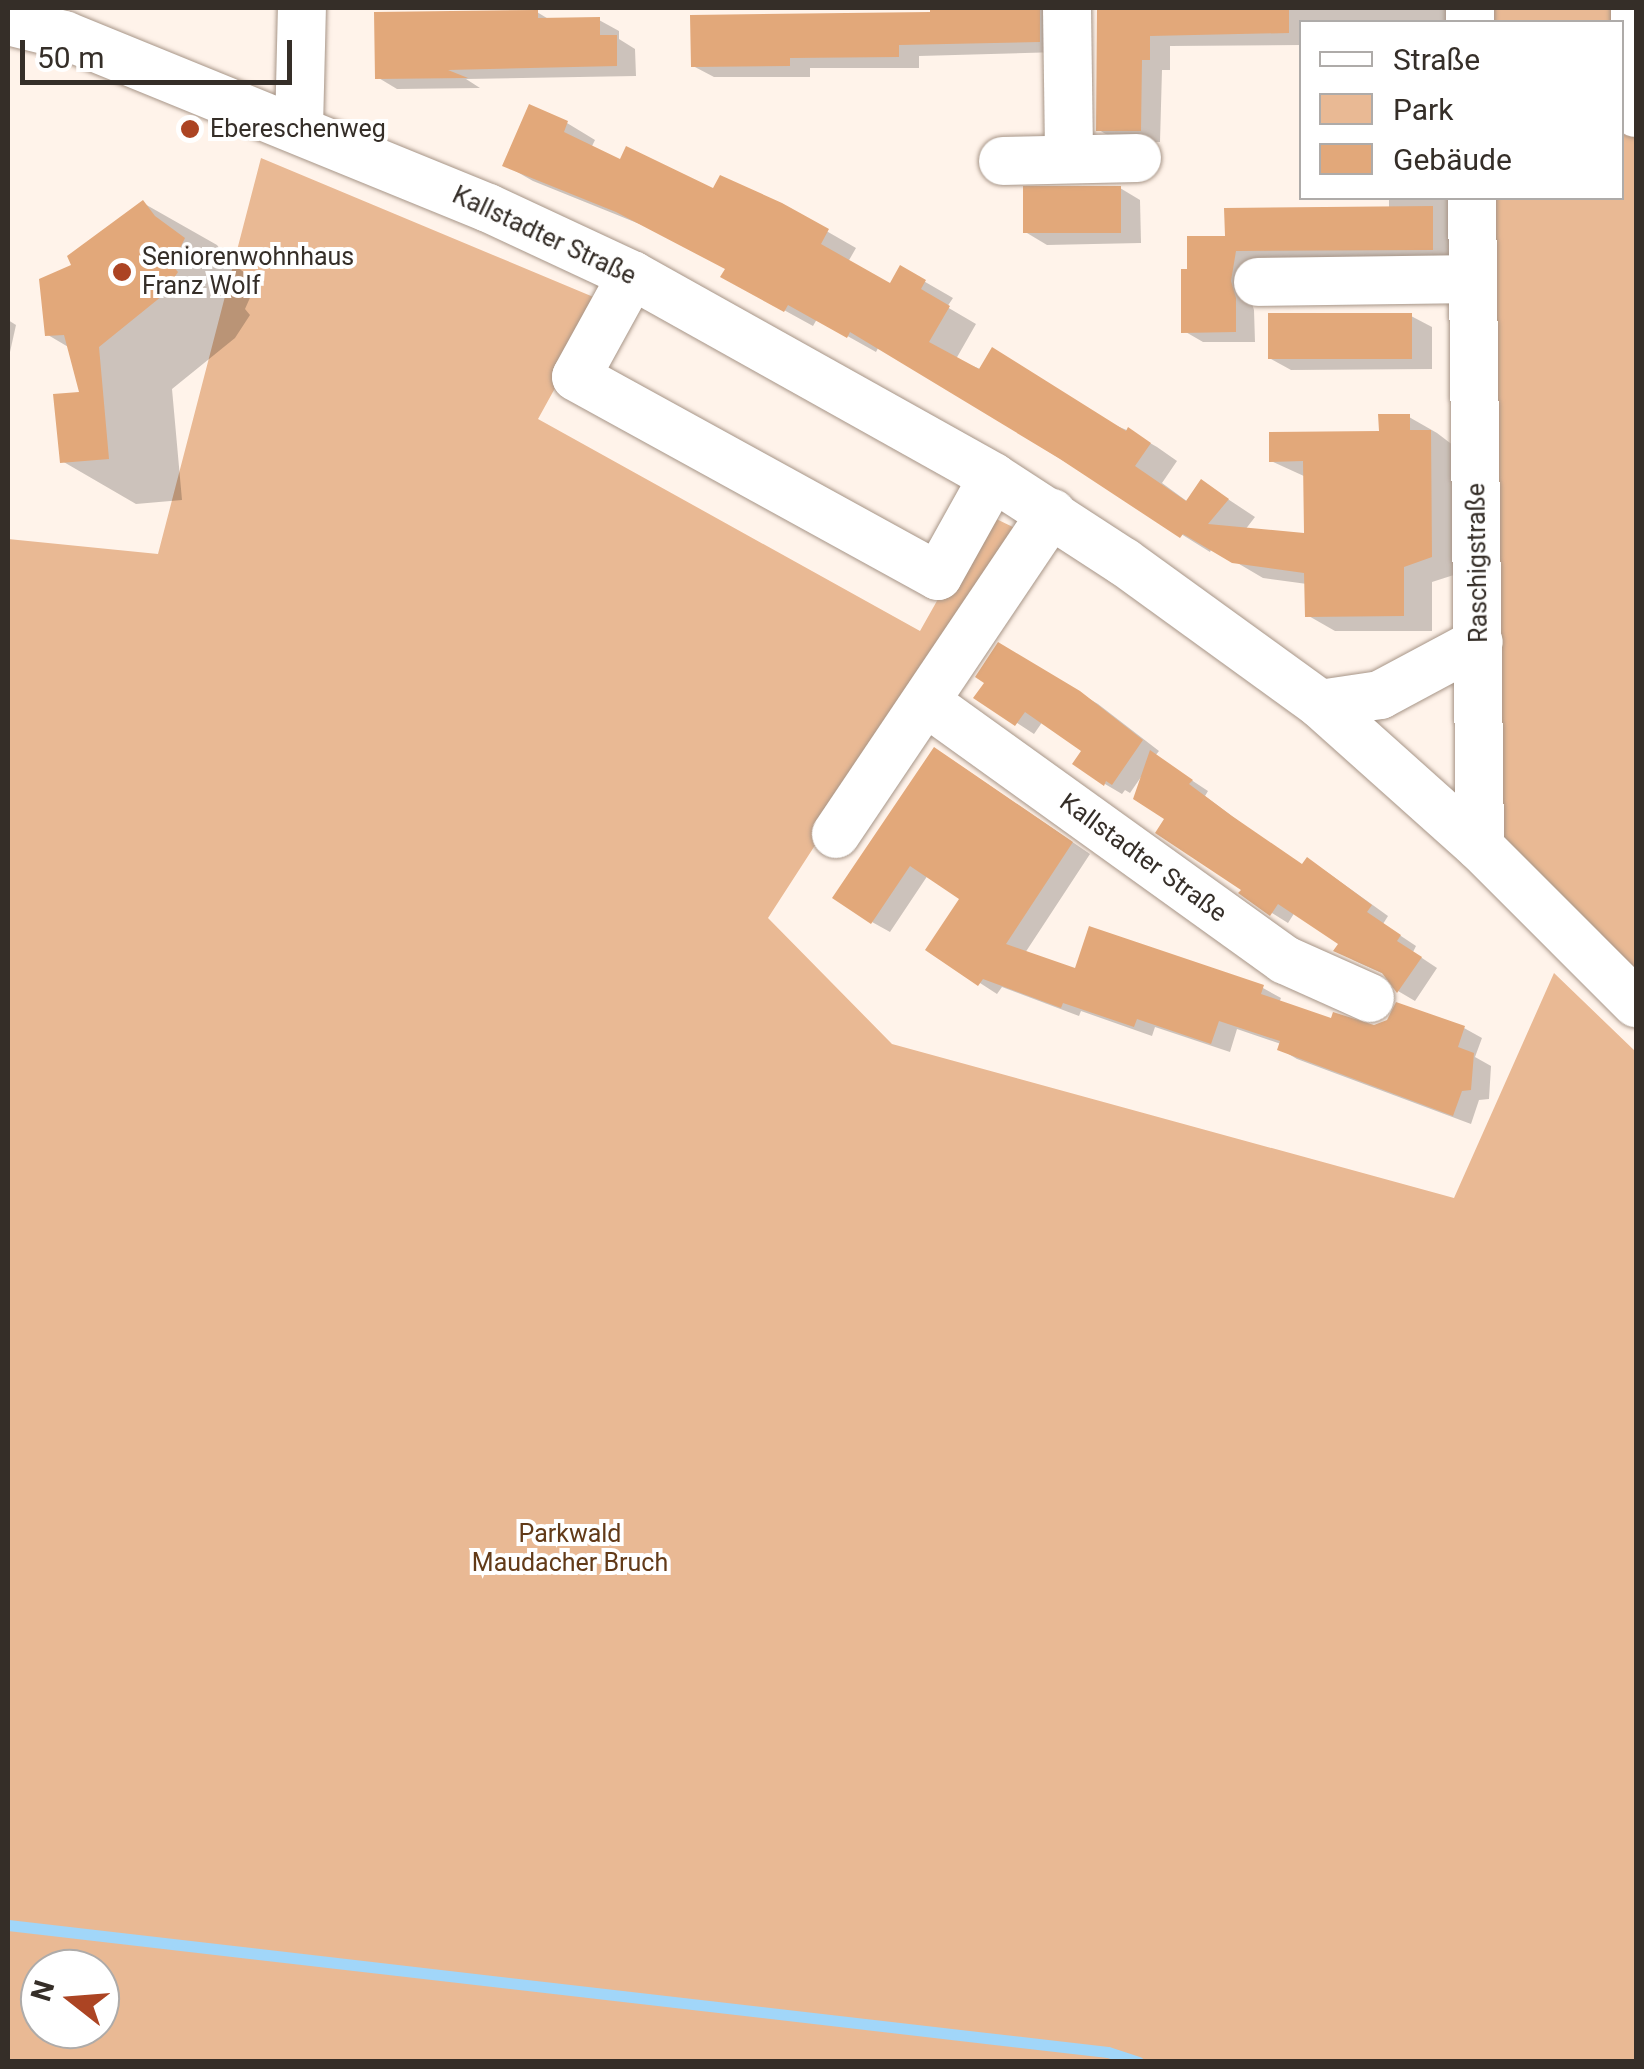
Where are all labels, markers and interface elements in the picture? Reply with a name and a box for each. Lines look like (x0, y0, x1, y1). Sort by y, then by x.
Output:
scale bar (25, 20, 298, 82)
legend (1299, 20, 1624, 200)
text: 50 m (37, 40, 104, 75)
text: Straße (1393, 42, 1480, 77)
text: Park (1393, 92, 1453, 127)
place label: Ebereschenweg (210, 114, 386, 144)
marker: Ebereschenweg (179, 118, 201, 140)
text: Gebäude (1393, 142, 1512, 177)
street label: Kallstadter Straße (447, 180, 641, 292)
place label: Seniorenwohnhaus Franz Wolf (142, 243, 354, 302)
marker: Seniorenwohnhaus Franz Wolf (111, 261, 133, 283)
street label: Raschigstraße (1462, 483, 1494, 643)
street label: Kallstadter Straße (1054, 787, 1232, 929)
park label: Parkwald Maudacher Bruch (472, 1520, 668, 1579)
north arrow (20, 1949, 120, 2049)
text: N (24, 1976, 61, 2005)

